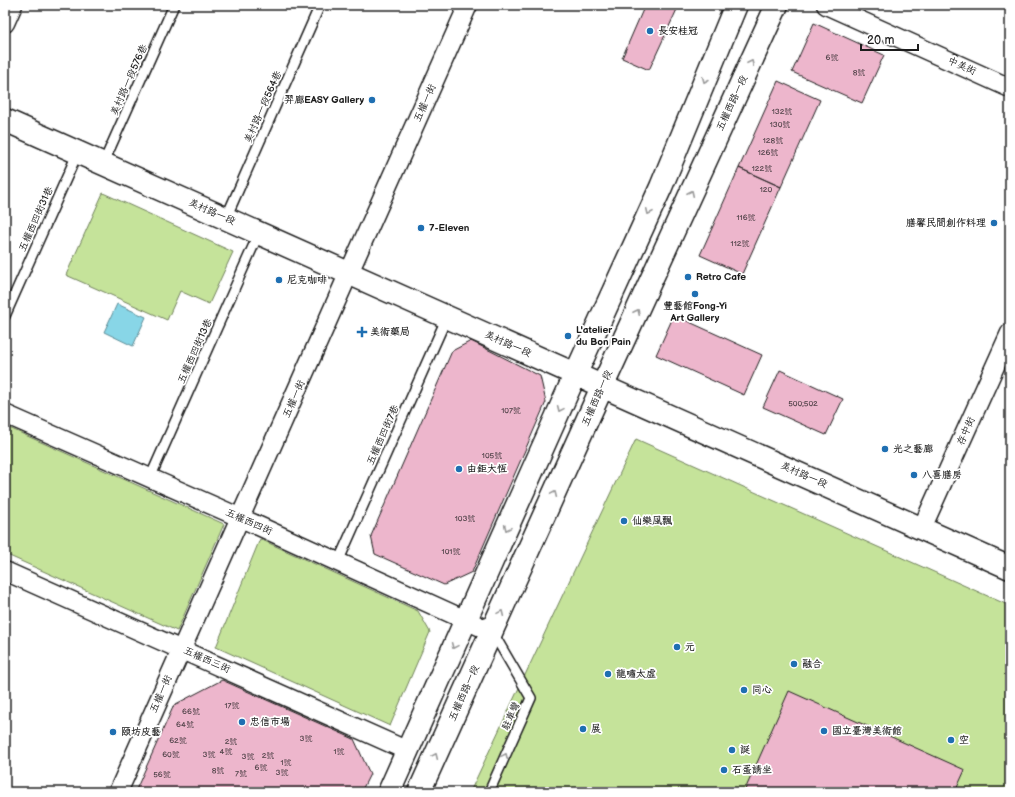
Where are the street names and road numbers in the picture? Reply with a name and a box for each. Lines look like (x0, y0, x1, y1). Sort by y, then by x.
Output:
street label: 美村路一段576巷 (108, 42, 150, 117)
street label: 中美街 (946, 54, 978, 78)
street label: 美村路一段564巷 (242, 68, 285, 145)
street label: 五權西路一段 (714, 73, 750, 133)
street label: 五權一街 (411, 82, 439, 124)
street label: 五權西四街31巷 (16, 184, 56, 253)
street label: 美村路一段 (187, 196, 237, 228)
street label: 五權西四街13巷 (175, 316, 215, 385)
street label: 美村路一段 (483, 328, 533, 360)
street label: 五權西路一段 (579, 368, 615, 428)
street label: 五權一街 (280, 378, 308, 420)
street label: 五權西四街7巷 (364, 402, 402, 467)
street label: 存中街 (954, 415, 978, 447)
street label: 美村路一段 (779, 459, 829, 491)
street label: 五權西四街 (224, 506, 274, 538)
street label: 五權西三街 (182, 644, 232, 676)
street label: 五權西路一段 (446, 663, 482, 723)
street label: 五權一街 (147, 673, 175, 715)
street label: 駐車彎 (499, 700, 523, 732)

